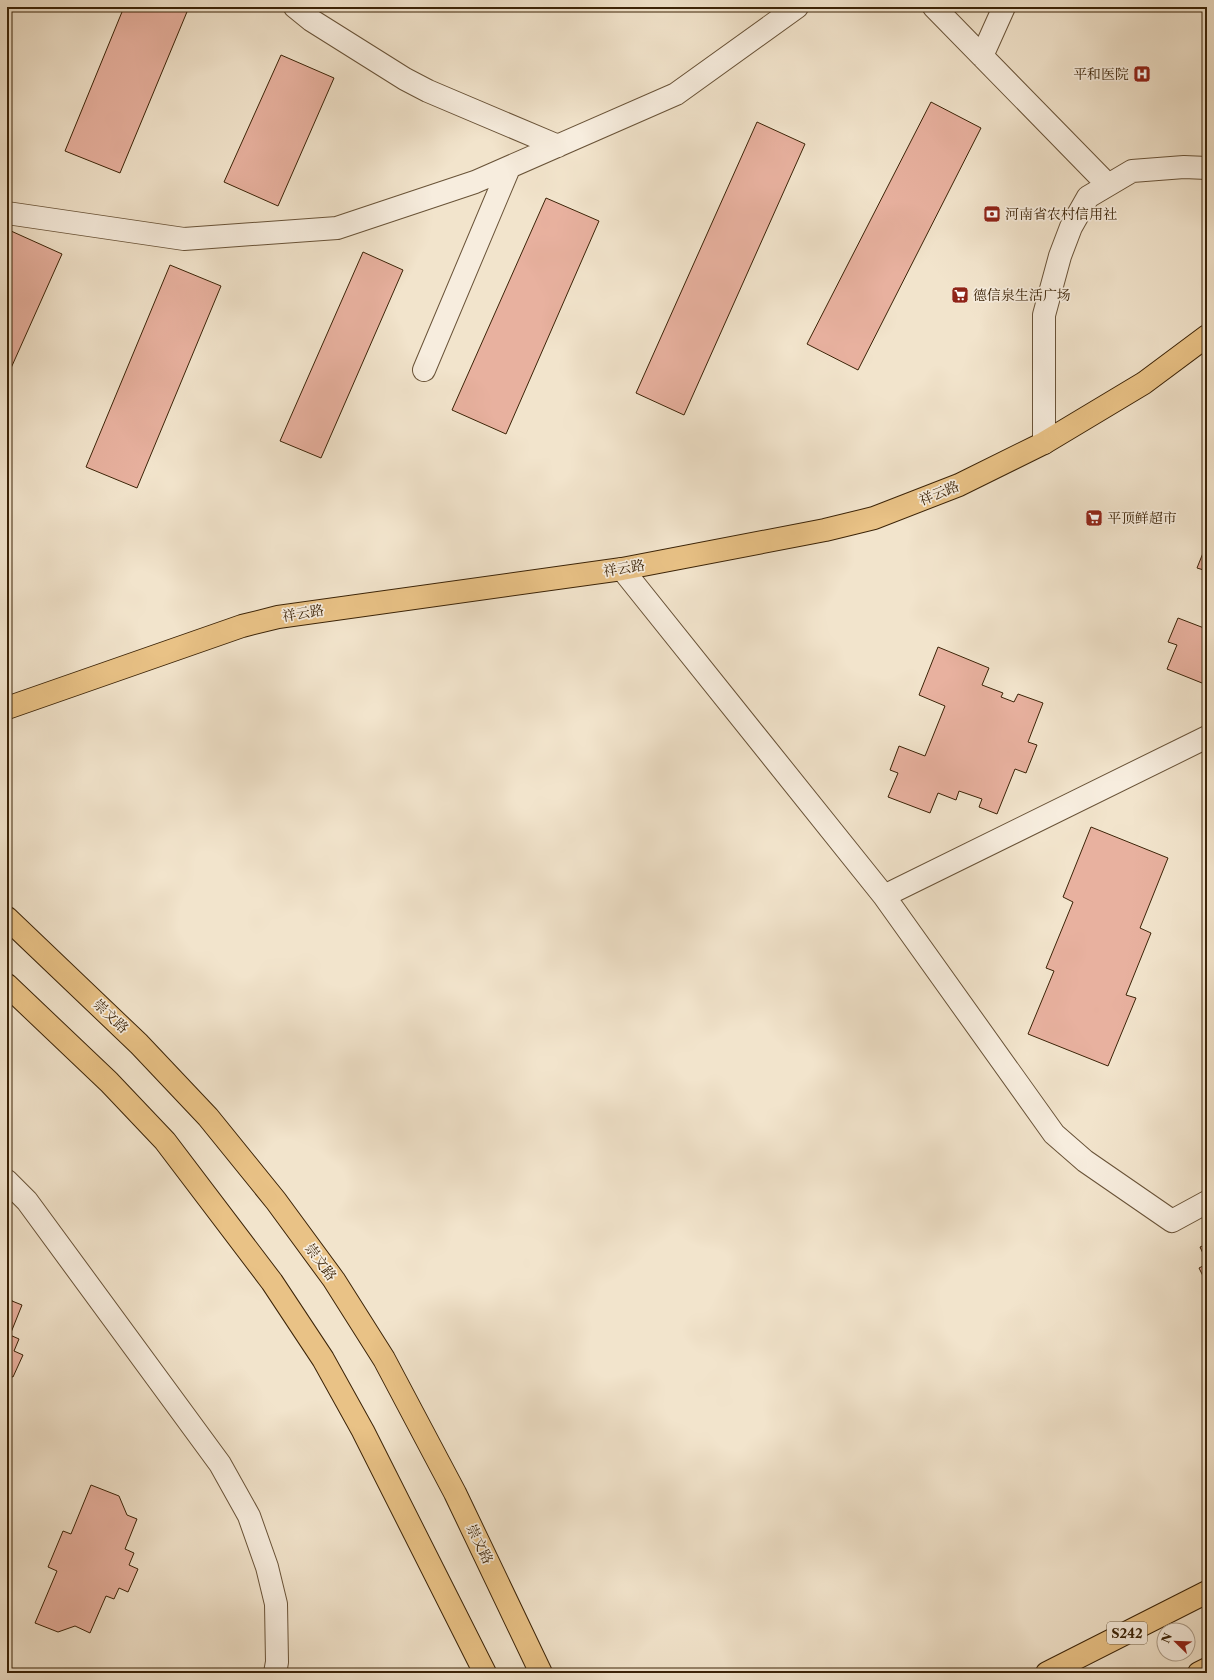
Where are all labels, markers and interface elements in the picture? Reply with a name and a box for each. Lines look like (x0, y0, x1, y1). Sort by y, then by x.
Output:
hospital icon: 平和医院 (1132, 64, 1152, 84)
place label: 平和医院 (1073, 65, 1129, 83)
bank icon: 河南省农村信用社 (982, 204, 1002, 224)
place label: 河南省农村信用社 (1005, 205, 1117, 223)
supermarket icon: 德信泉生活广场 (950, 285, 970, 305)
place label: 德信泉生活广场 (973, 286, 1071, 304)
street label: 祥云路 (916, 477, 962, 509)
supermarket icon: 平顶鲜超市 (1084, 508, 1104, 528)
place label: 平顶鲜超市 (1107, 509, 1177, 527)
street label: 祥云路 (602, 556, 646, 580)
street label: 祥云路 (281, 601, 325, 625)
street label: 崇文路 (90, 995, 132, 1037)
street label: 崇文路 (301, 1240, 341, 1284)
street label: 崇文路 (463, 1521, 497, 1567)
road number: S242 (1107, 1622, 1147, 1644)
north arrow (1156, 1622, 1196, 1662)
text: N (1158, 1631, 1175, 1645)

